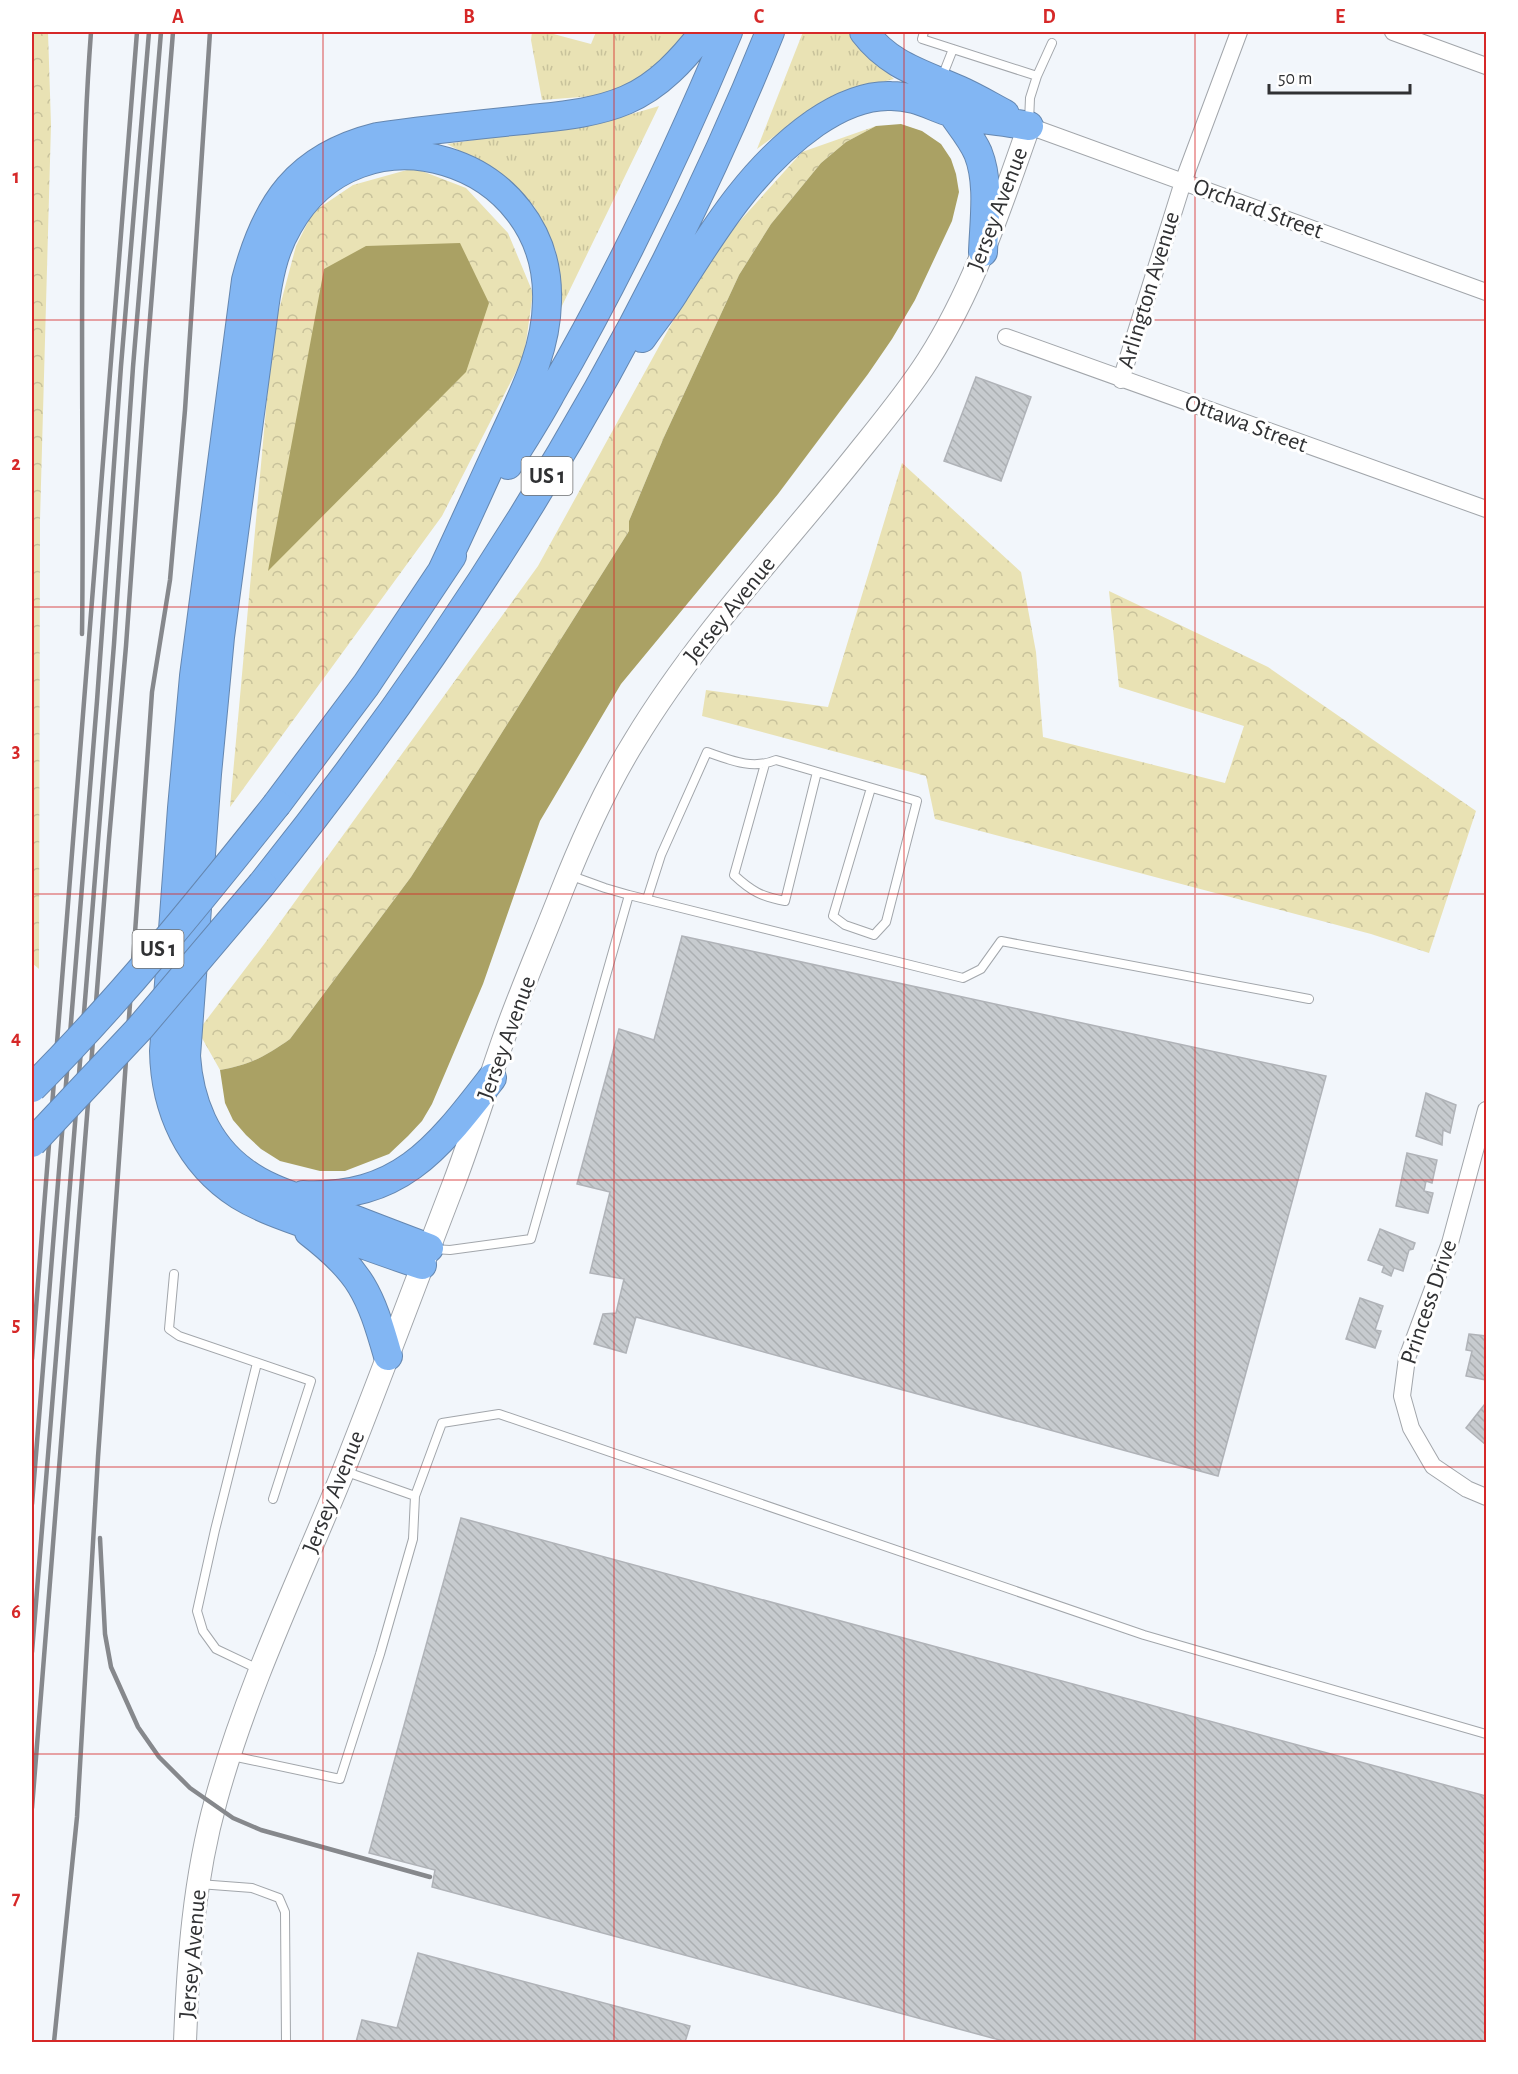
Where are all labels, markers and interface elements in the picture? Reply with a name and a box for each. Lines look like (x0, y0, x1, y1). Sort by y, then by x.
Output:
text: A (172, 7, 184, 27)
text: B (463, 7, 475, 27)
text: C (754, 7, 765, 27)
text: D (1042, 7, 1056, 27)
text: E (1335, 7, 1345, 27)
scale bar (1269, 57, 1410, 95)
text: 50 m (1278, 70, 1312, 88)
street label: Jersey Avenue (964, 144, 1032, 274)
text: 1 (12, 167, 20, 187)
street label: Orchard Street (1190, 174, 1326, 244)
street label: Arlington Avenue (1114, 209, 1184, 371)
street label: Ottawa Street (1181, 391, 1311, 457)
text: 2 (11, 454, 21, 474)
road number: US 1 (522, 457, 572, 495)
street label: Jersey Avenue (680, 552, 780, 668)
text: 3 (12, 741, 20, 761)
road number: US 1 (132, 930, 184, 968)
street label: Jersey Avenue (474, 973, 540, 1103)
text: 4 (11, 1028, 21, 1048)
street label: Princess Drive (1396, 1237, 1462, 1367)
text: 5 (12, 1315, 20, 1335)
street label: Jersey Avenue (299, 1427, 369, 1557)
text: 6 (11, 1602, 21, 1622)
text: 7 (12, 1888, 21, 1908)
street label: Jersey Avenue (175, 1888, 211, 2020)

